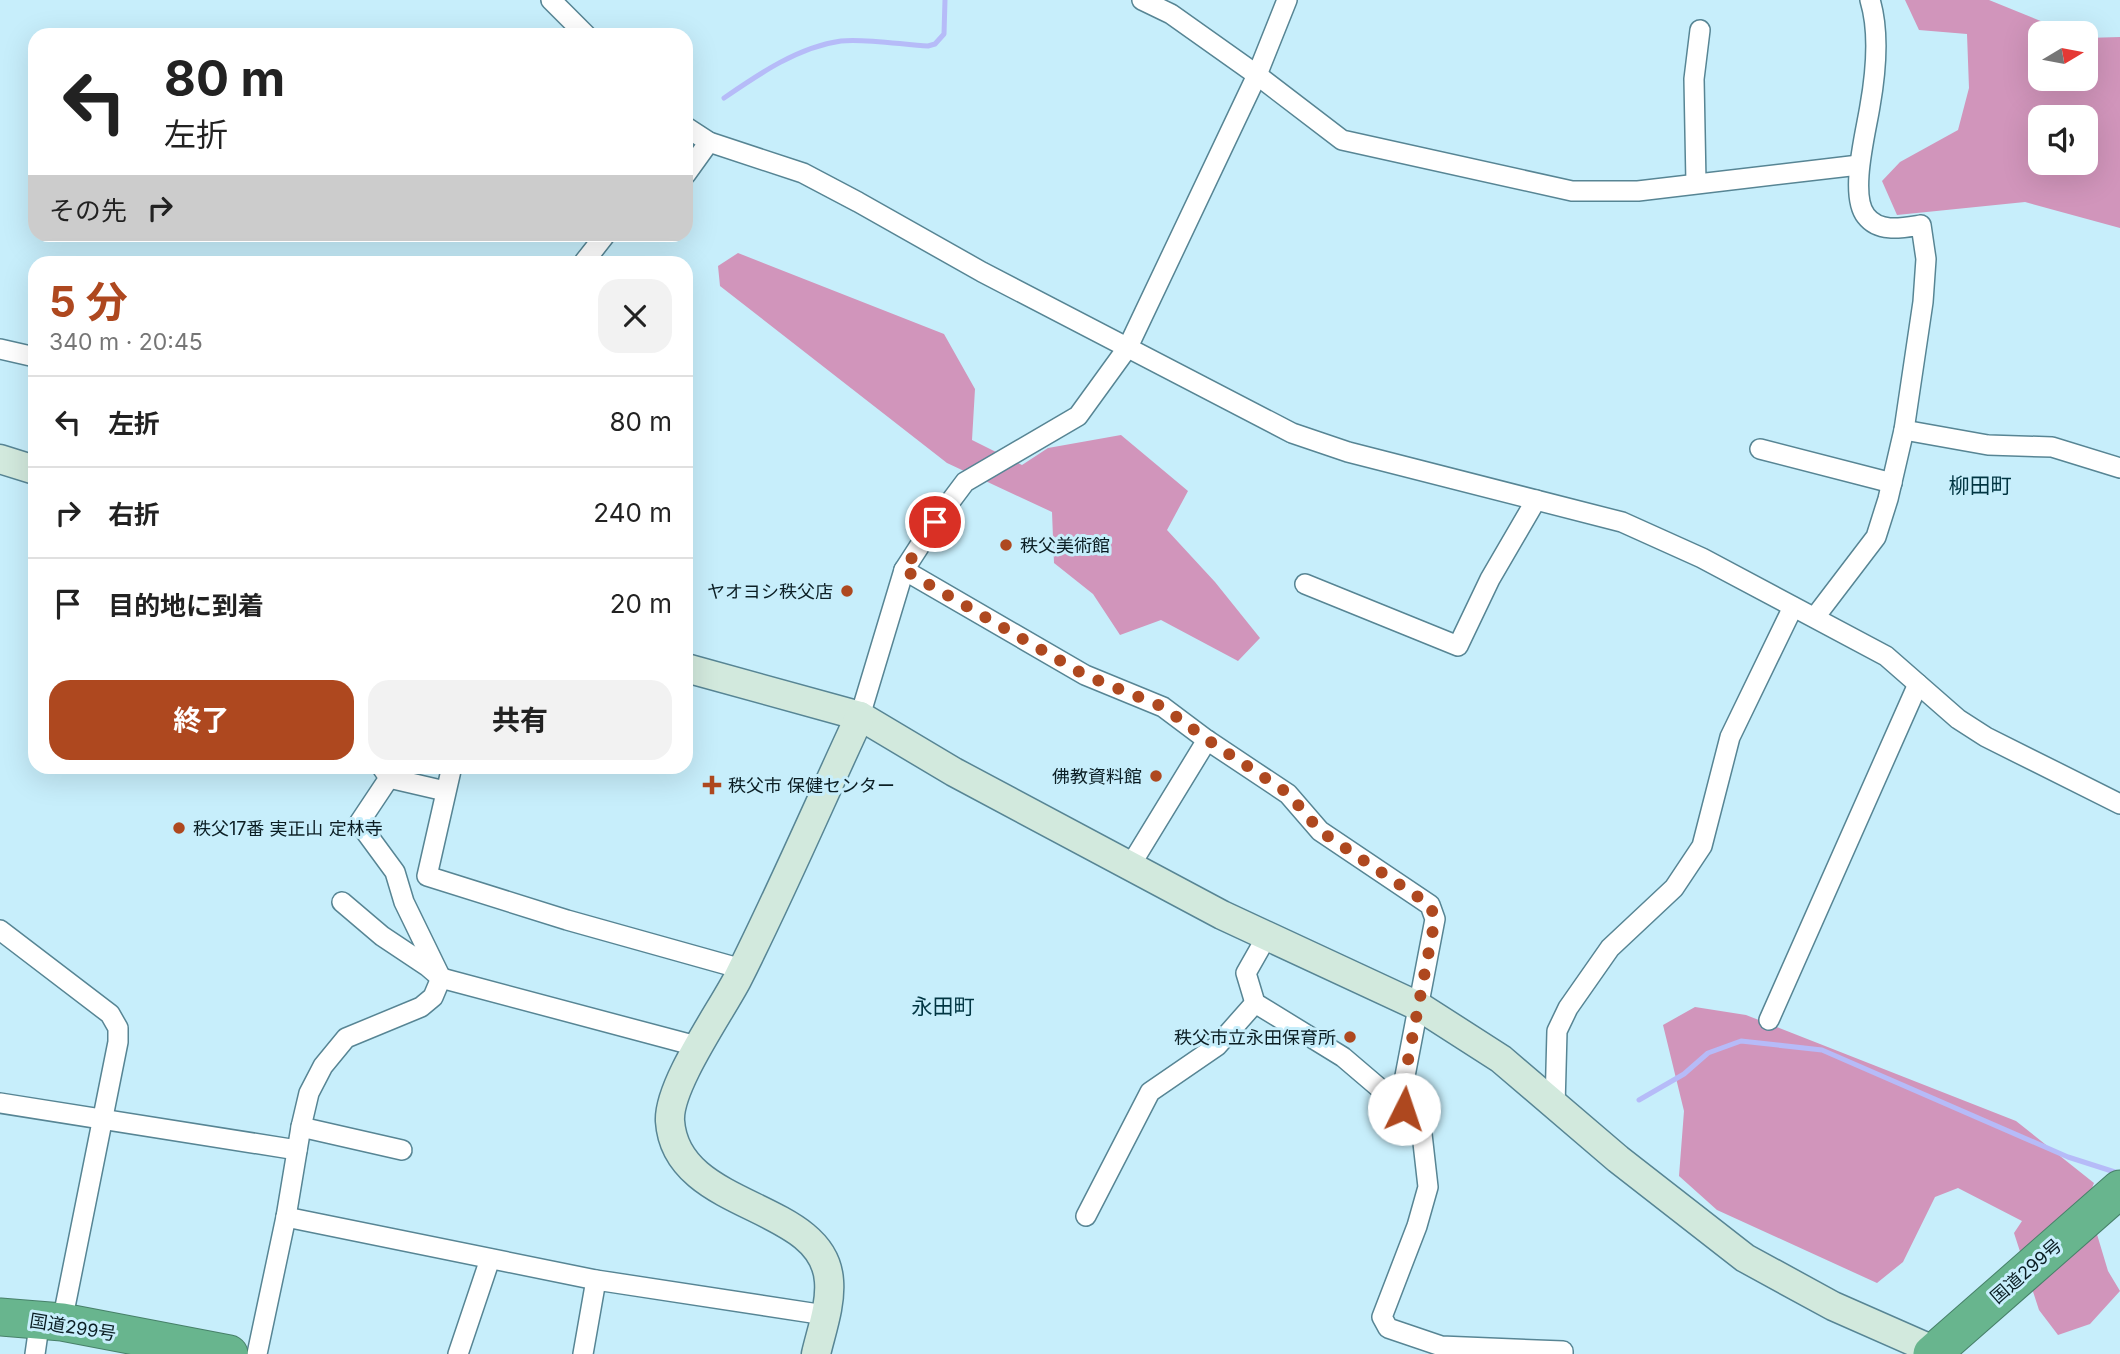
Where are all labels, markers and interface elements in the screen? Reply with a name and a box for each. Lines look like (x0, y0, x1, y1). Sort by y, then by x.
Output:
north arrow (2028, 21, 2098, 91)
map controls (2028, 21, 2098, 175)
text: 80 m (164, 49, 285, 108)
icon: left (49, 56, 140, 147)
button: sound (2028, 105, 2098, 175)
text: 左折 (164, 115, 228, 154)
icon: right (141, 189, 179, 227)
text: その先 (49, 195, 127, 226)
text: 5 分 (49, 276, 128, 327)
button: close (598, 279, 672, 353)
text: 340 m · 20:45 (49, 328, 203, 356)
icon: left (49, 403, 87, 441)
text: 80 m (609, 406, 672, 437)
text: 左折 (108, 408, 160, 439)
district label: 柳田町 (1949, 473, 2012, 498)
pin (905, 492, 965, 552)
icon: right (49, 494, 87, 532)
text: 240 m (593, 497, 672, 528)
text: 右折 (108, 499, 160, 530)
icon: arrive (916, 503, 954, 541)
place label: 秩父美術館 (1020, 535, 1110, 556)
marker: 秩父美術館 (998, 537, 1014, 553)
place label: ヤオヨシ秩父店 (707, 581, 833, 602)
marker: ヤオヨシ秩父店 (839, 583, 855, 599)
icon: arrive (49, 585, 87, 623)
text: 20 m (610, 588, 672, 619)
text: 目的地に到着 (108, 590, 264, 621)
button: 終了 (49, 680, 354, 760)
button: 共有 (368, 680, 672, 760)
place label: 佛教資料館 (1052, 766, 1142, 787)
marker: 佛教資料館 (1148, 768, 1164, 784)
marker: 秩父市 保健センター (702, 775, 722, 795)
place label: 秩父市 保健センター (728, 775, 895, 796)
place label: 秩父17番 実正山 定林寺 (193, 818, 383, 839)
marker: 秩父17番 実正山 定林寺 (171, 820, 187, 836)
district label: 永田町 (912, 994, 975, 1019)
place label: 秩父市立永田保育所 (1174, 1027, 1336, 1048)
marker: 秩父市立永田保育所 (1342, 1029, 1358, 1045)
position arrow (1367, 1072, 1441, 1146)
street label: 国道299号 (1986, 1234, 2066, 1308)
street label: 国道299号 (28, 1310, 118, 1344)

